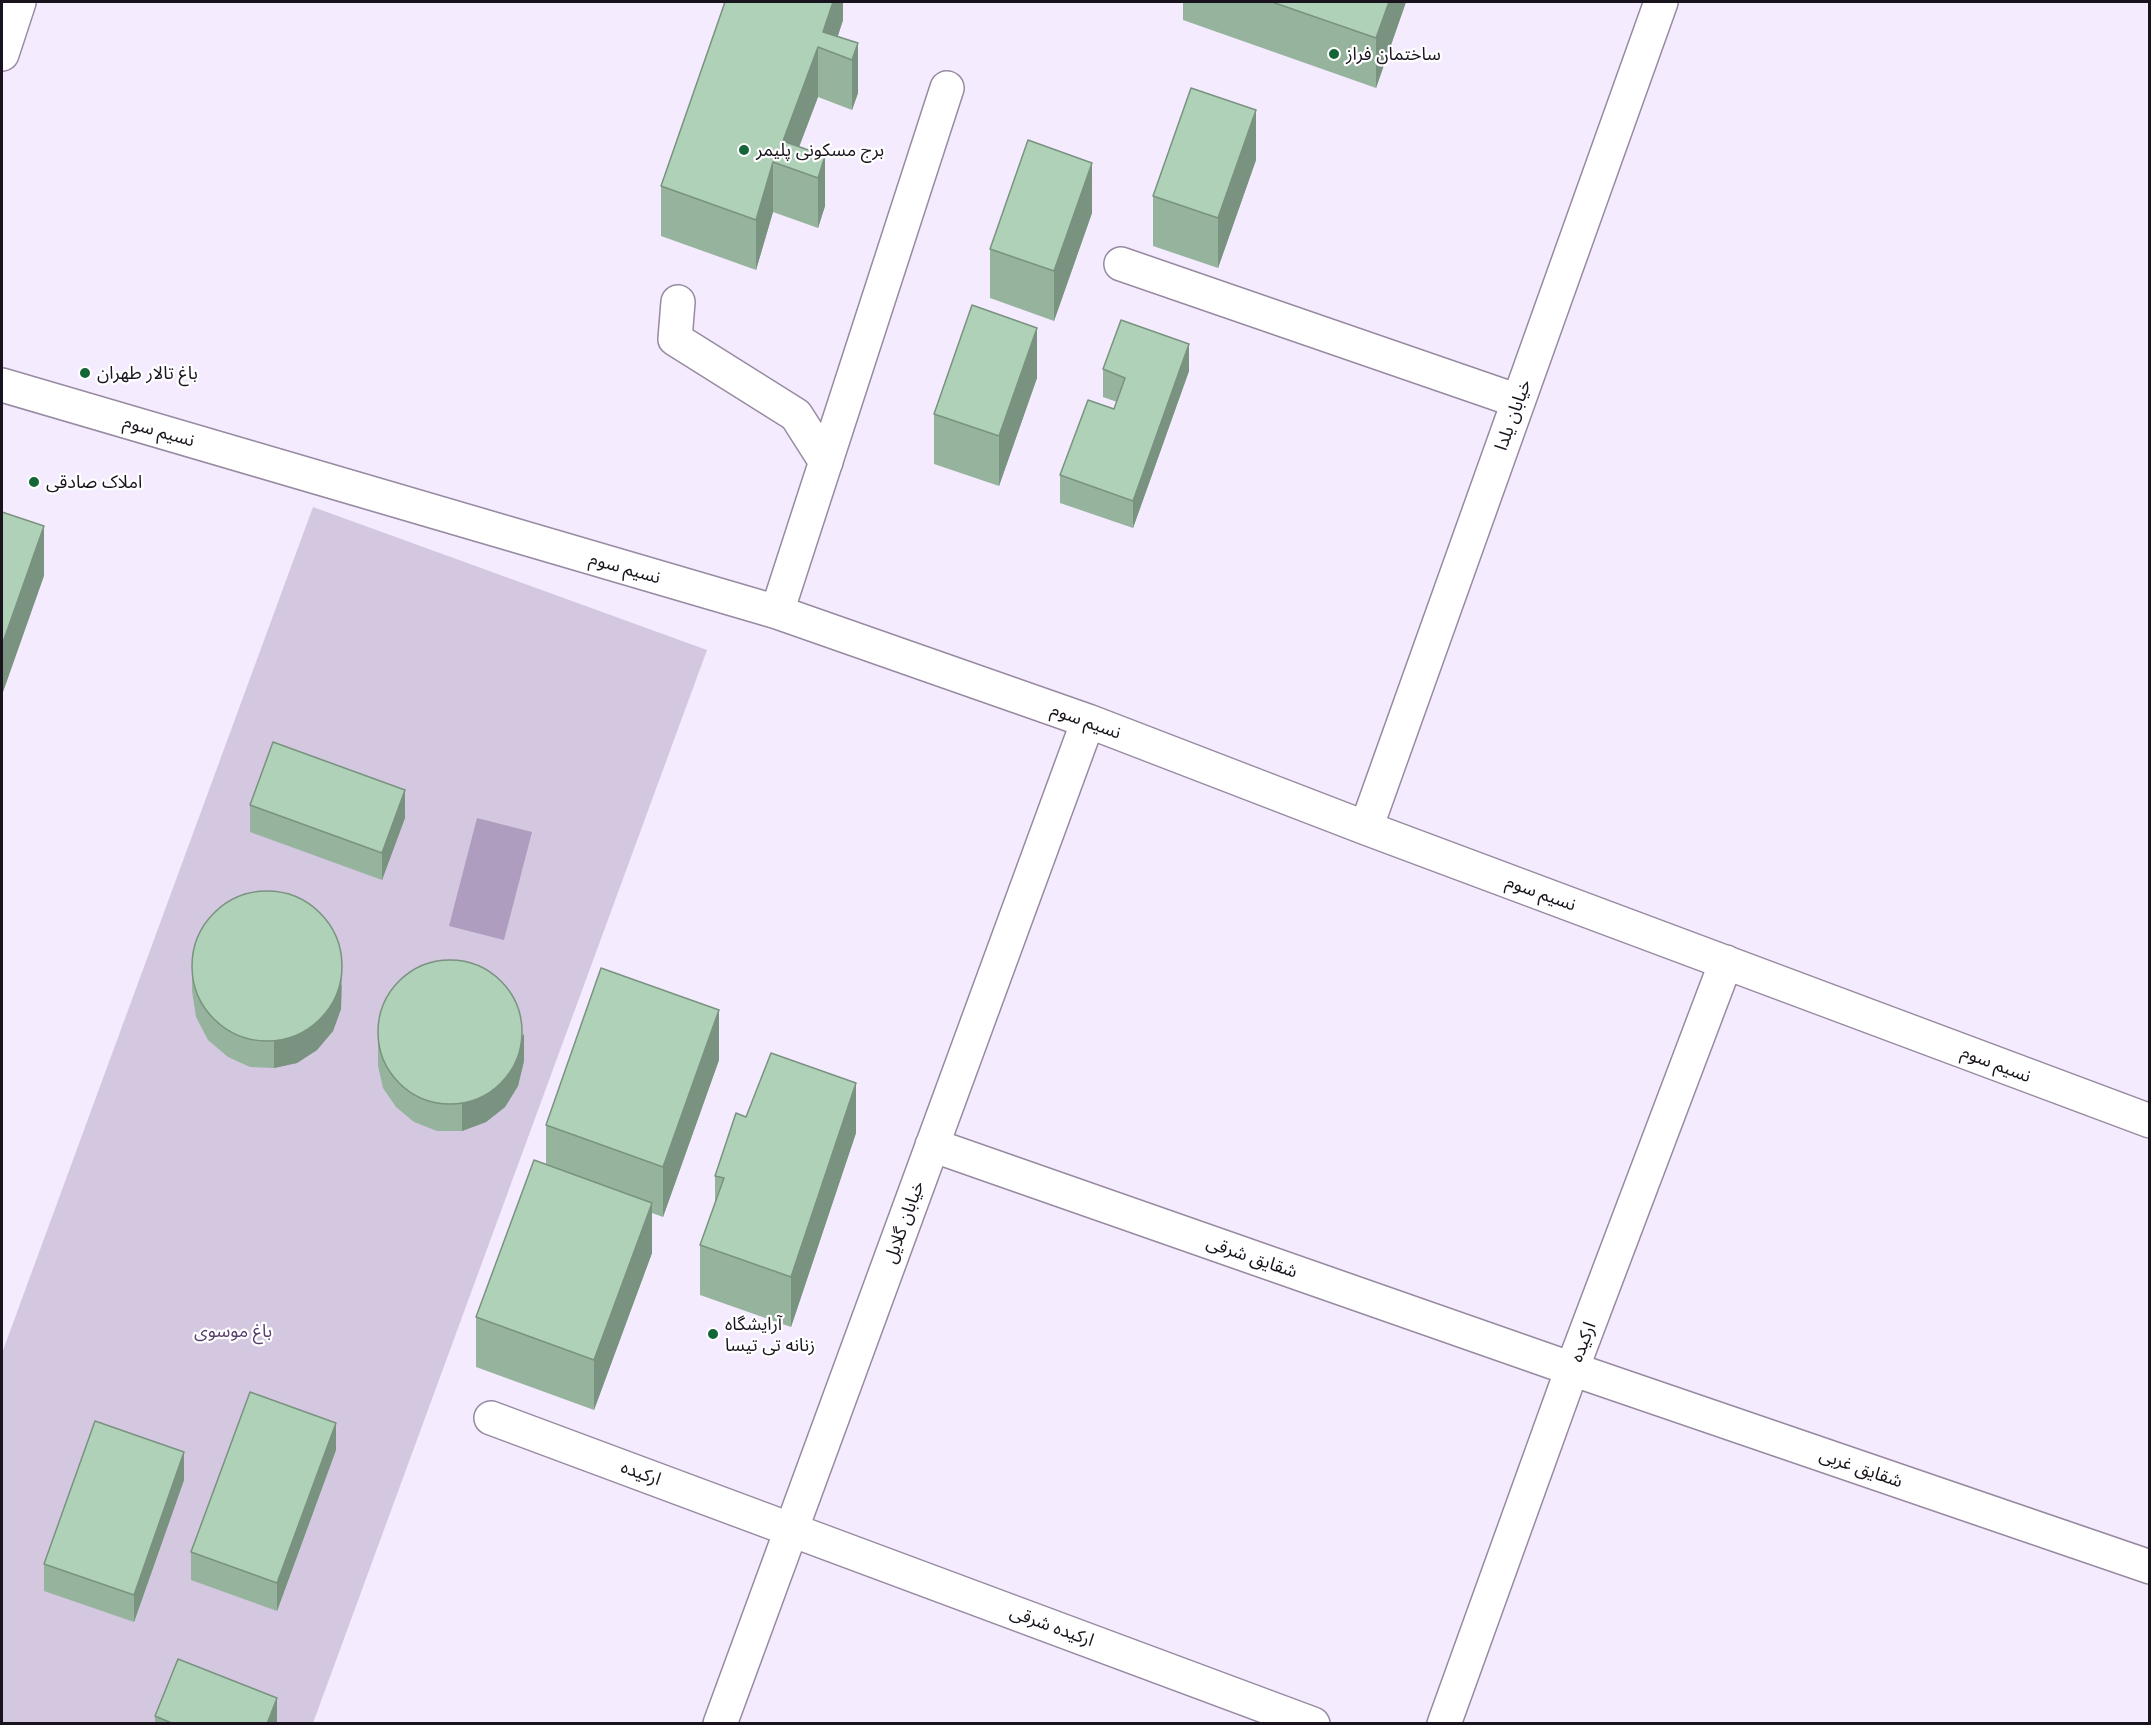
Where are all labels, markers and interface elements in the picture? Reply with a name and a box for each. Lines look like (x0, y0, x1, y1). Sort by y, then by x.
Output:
place label: ساختمان فراز (1346, 43, 1441, 65)
marker: ساختمان فراز (1327, 47, 1341, 61)
place label: برج مسکونی پلیمر (756, 139, 884, 161)
marker: برج مسکونی پلیمر (737, 143, 751, 157)
place label: باغ تالار طهران (97, 362, 198, 384)
marker: باغ تالار طهران (78, 366, 92, 380)
street label: خیابان یلدا (1490, 376, 1536, 454)
street label: نسیم سوم (121, 411, 197, 451)
place label: املاک صادقی (46, 471, 142, 493)
marker: املاک صادقی (27, 475, 41, 489)
street label: نسیم سوم (587, 548, 663, 588)
street label: نسیم سوم (1048, 698, 1124, 744)
street label: نسیم سوم (1503, 870, 1579, 916)
street label: نسیم سوم (1958, 1041, 2034, 1087)
street label: خیابان گلایل (879, 1178, 929, 1266)
street label: شقایق شرقی (1204, 1231, 1300, 1283)
place label: آرایشگاه زنانه تی تیسا (725, 1313, 815, 1356)
street label: ارکیده (1566, 1319, 1600, 1365)
park label: باغ موسوی (194, 1320, 272, 1342)
marker: آرایشگاه زنانه تی تیسا (706, 1327, 720, 1341)
street label: شقایق غربی (1817, 1444, 1905, 1492)
street label: ارکیده (618, 1456, 664, 1490)
street label: ارکیده شرقی (1007, 1601, 1097, 1651)

